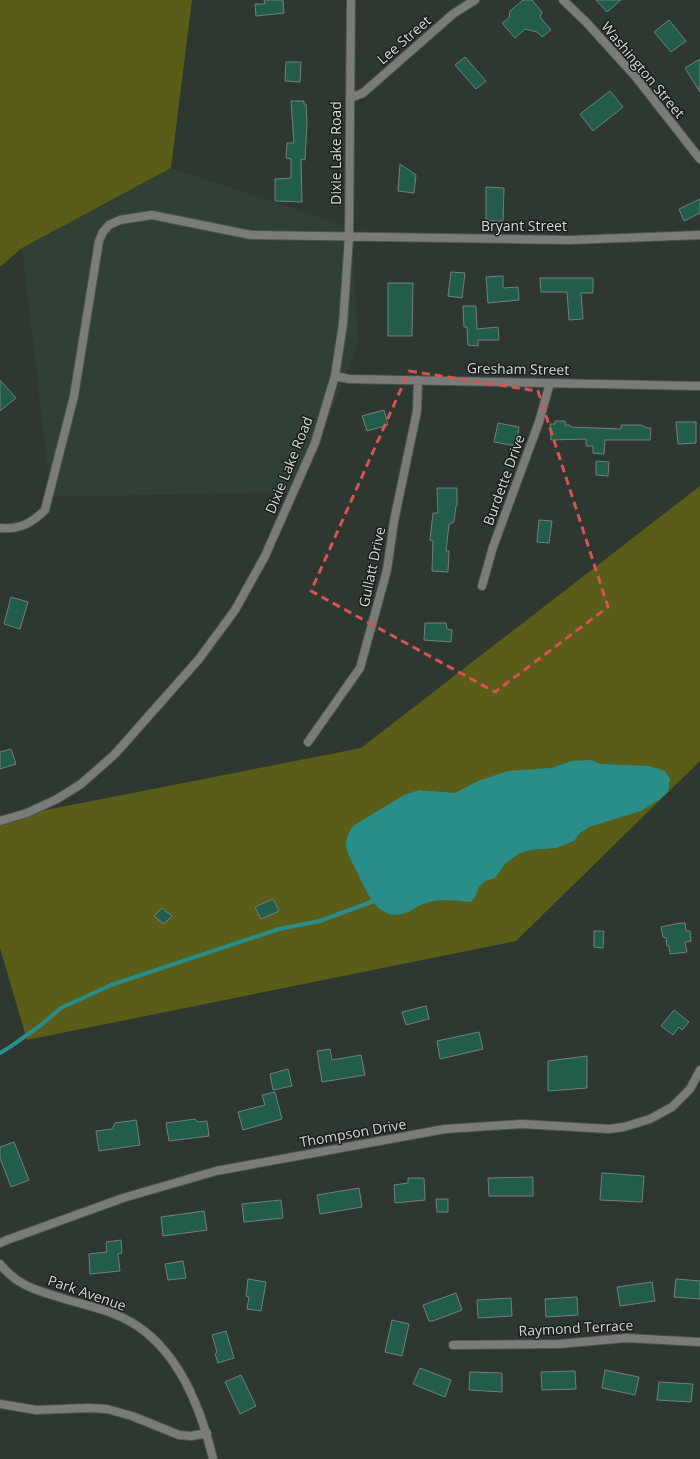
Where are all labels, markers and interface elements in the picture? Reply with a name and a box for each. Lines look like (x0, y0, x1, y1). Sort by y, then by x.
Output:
street label: Lee Street (373, 11, 435, 68)
street label: Washington Street (597, 17, 689, 122)
street label: Dixie Lake Road (326, 101, 345, 205)
street label: Bryant Street (481, 216, 567, 235)
street label: Gresham Street (467, 358, 569, 379)
street label: Dixie Lake Road (260, 413, 317, 516)
street label: Burdette Drive (478, 432, 529, 528)
street label: Gullatt Drive (354, 525, 389, 609)
street label: Thompson Drive (298, 1114, 408, 1151)
street label: Park Avenue (45, 1270, 129, 1315)
street label: Raymond Terrace (518, 1315, 634, 1340)

